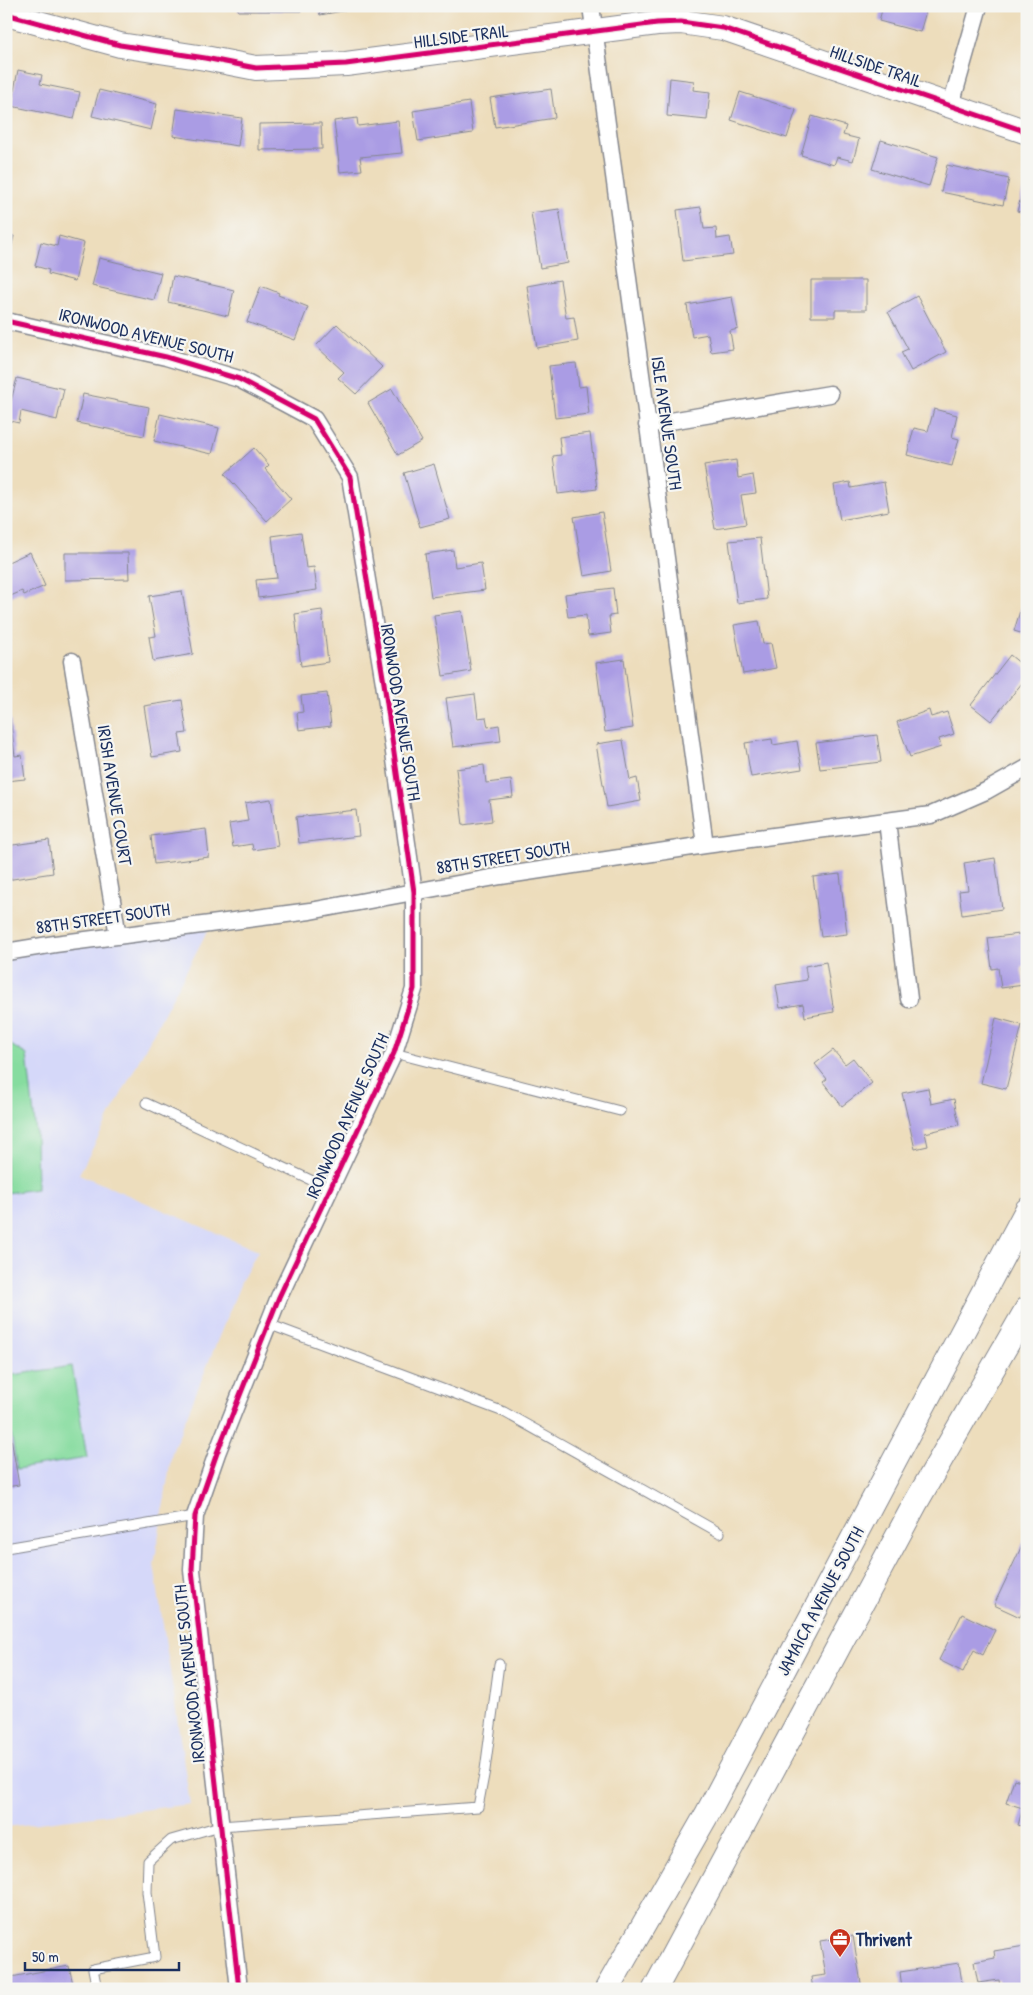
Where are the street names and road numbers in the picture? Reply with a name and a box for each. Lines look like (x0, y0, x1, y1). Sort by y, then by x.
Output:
street label: HILLSIDE TRAIL (412, 18, 510, 54)
street label: HILLSIDE TRAIL (827, 39, 925, 93)
street label: IRONWOOD AVENUE SOUTH (56, 301, 236, 369)
street label: ISLE AVENUE SOUTH (645, 355, 689, 491)
street label: IRONWOOD AVENUE SOUTH (375, 622, 427, 802)
street label: IRISH AVENUE COURT (92, 723, 139, 868)
street label: 88TH STREET SOUTH (434, 834, 572, 880)
street label: 88TH STREET SOUTH (34, 896, 172, 940)
street label: IRONWOOD AVENUE SOUTH (299, 1029, 395, 1203)
street label: JAMAICA AVENUE SOUTH (770, 1522, 870, 1680)
street label: IRONWOOD AVENUE SOUTH (167, 1584, 211, 1764)

